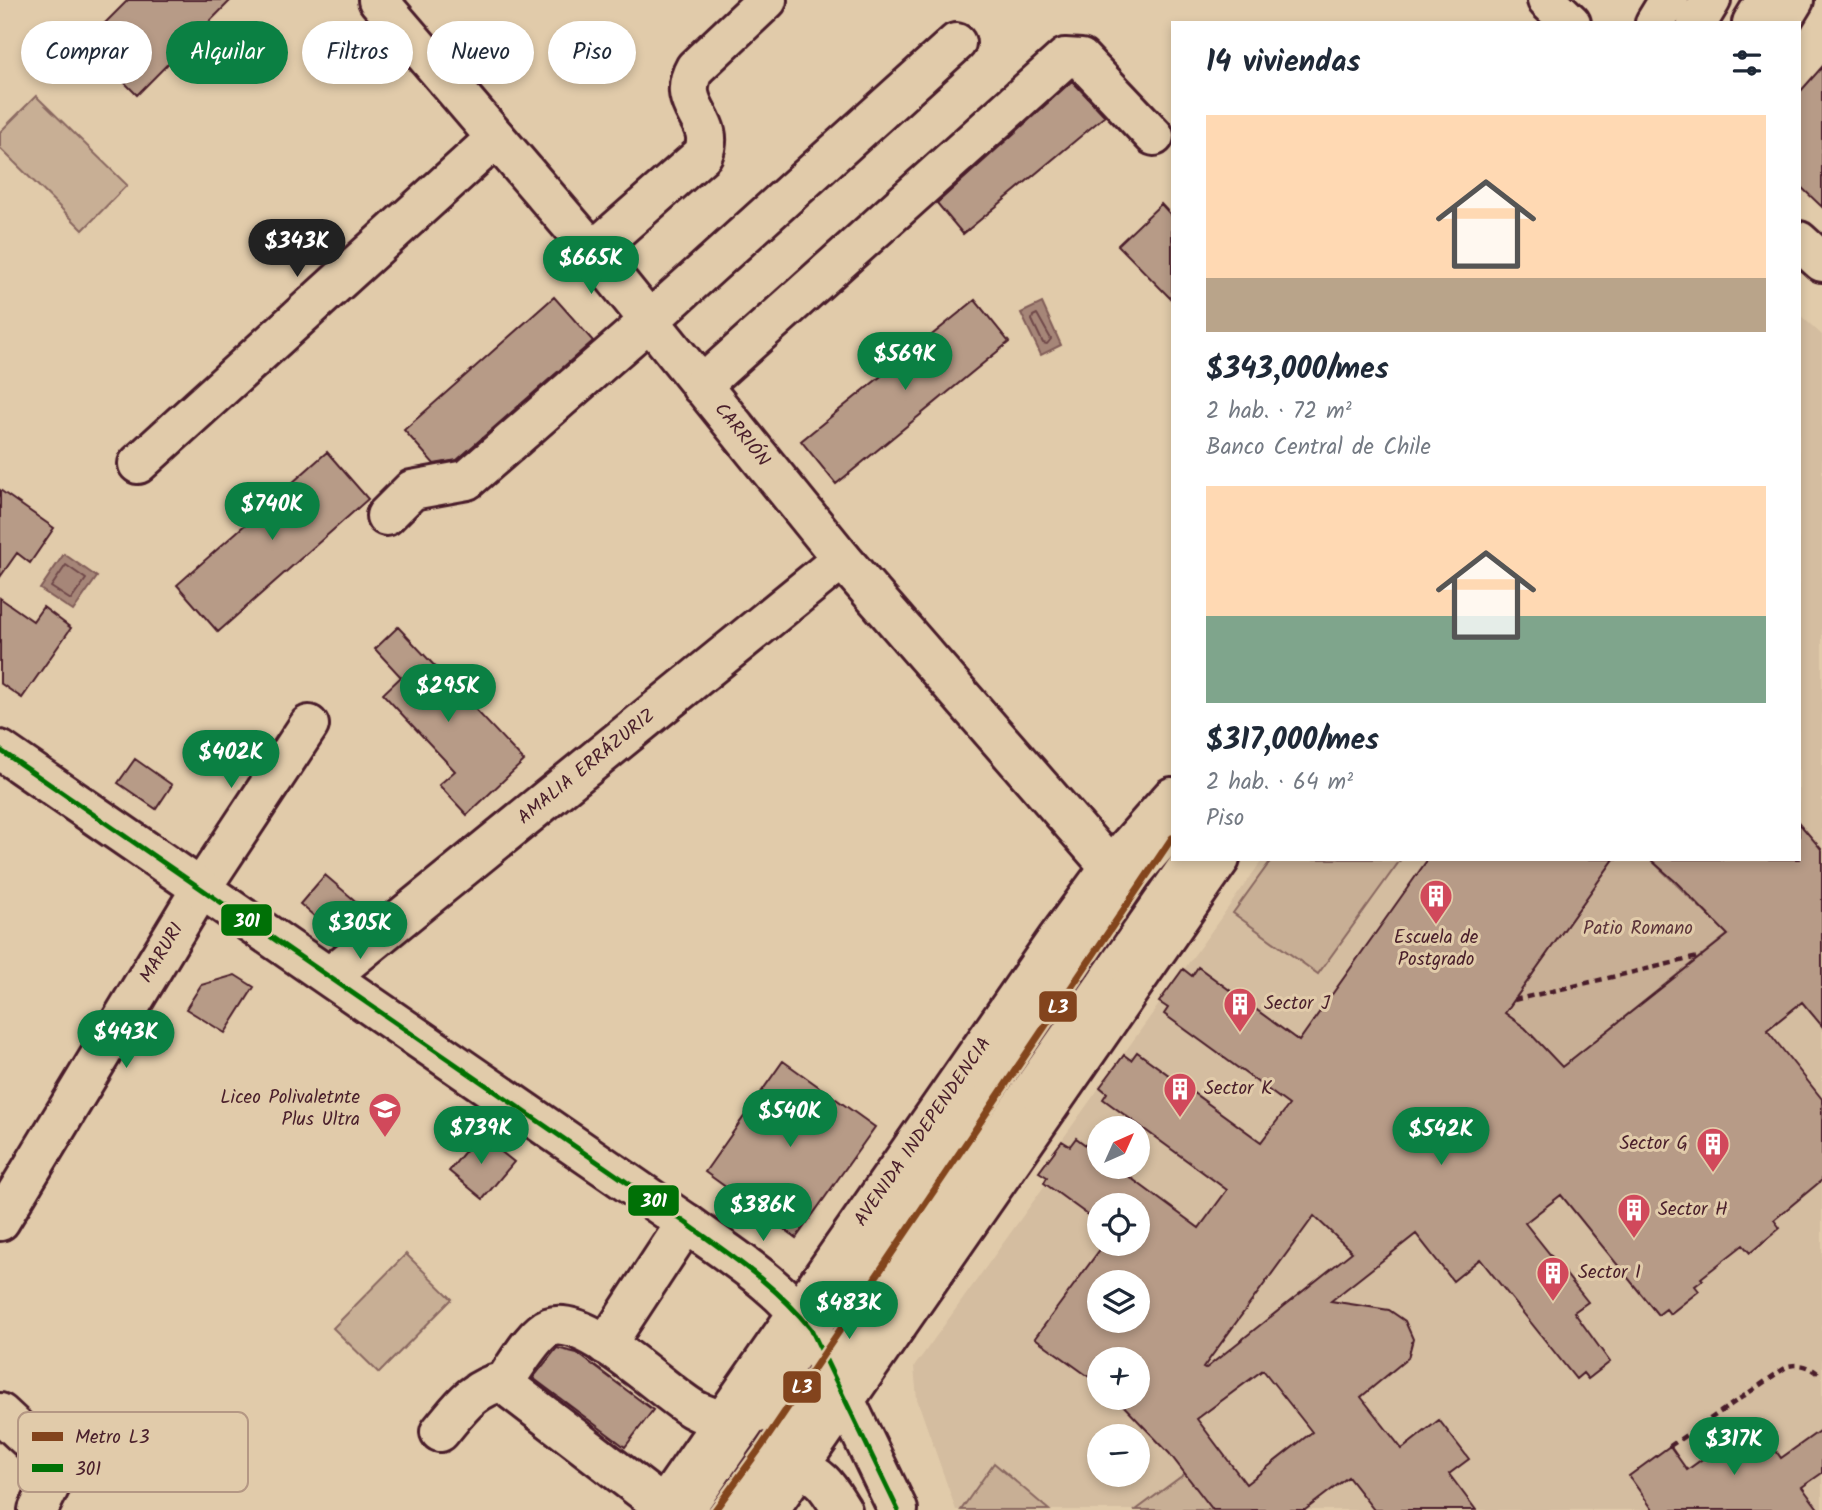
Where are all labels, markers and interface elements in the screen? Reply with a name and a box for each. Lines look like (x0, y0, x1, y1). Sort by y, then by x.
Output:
chip: Comprar (21, 21, 152, 84)
chip: Alquilar (166, 21, 288, 84)
chip: Filtros (302, 21, 413, 84)
chip: Nuevo (427, 21, 534, 84)
chip: Piso (548, 21, 636, 84)
text: 14 viviendas (1206, 39, 1361, 87)
icon: filters (1728, 44, 1766, 82)
icon: home (1423, 161, 1549, 287)
pin: $343K (248, 219, 346, 279)
text: $343K (264, 224, 330, 260)
pin: $665K (542, 236, 640, 296)
text: $665K (559, 241, 623, 277)
pin: $569K (856, 332, 954, 392)
text: $569K (873, 337, 937, 373)
text: $343,000/mes (1206, 346, 1389, 394)
text: 2 hab. · 72 m² (1206, 394, 1352, 430)
street label: CARRIÓN (706, 396, 777, 474)
text: Banco Central de Chile (1206, 430, 1431, 466)
pin: $740K (223, 482, 321, 542)
text: $740K (241, 487, 303, 523)
icon: home (1423, 532, 1549, 658)
pin: $295K (399, 664, 497, 724)
text: $295K (416, 669, 480, 705)
street label: AMALIA ERRÁZURIZ (511, 702, 662, 832)
text: $317,000/mes (1206, 717, 1379, 765)
pin: $402K (182, 730, 280, 790)
text: $402K (198, 735, 264, 771)
text: 2 hab. · 64 m² (1206, 765, 1353, 801)
text: Piso (1206, 801, 1244, 837)
building icon: Escuela de Postgrado (1417, 877, 1455, 926)
pin: $305K (311, 902, 409, 961)
line badge: 301 (220, 903, 273, 937)
text: $305K (328, 906, 392, 942)
text: 301 (233, 907, 260, 937)
park label: Patio Romano (1583, 914, 1693, 944)
street label: MARURI (132, 917, 192, 989)
place label: Escuela de Postgrado (1394, 923, 1479, 975)
building icon: Sector J (1221, 985, 1259, 1034)
place label: Sector J (1264, 989, 1331, 1019)
line badge: L3 (1038, 990, 1078, 1023)
text: L3 (1048, 993, 1068, 1023)
pin: $443K (77, 1010, 175, 1070)
text: $443K (93, 1015, 159, 1051)
street label: AVENIDA INDEPENDENCIA (847, 1031, 999, 1233)
building icon: Sector K (1161, 1070, 1199, 1119)
place label: Sector K (1204, 1074, 1273, 1104)
place label: Liceo Polivaletnte Plus Ultra (220, 1083, 360, 1135)
school or university icon: Liceo Polivaletnte Plus Ultra (366, 1090, 404, 1139)
pin: $540K (741, 1090, 839, 1149)
text: $540K (758, 1094, 822, 1130)
pin: $739K (432, 1106, 530, 1166)
pin: $542K (1392, 1108, 1490, 1167)
text: $739K (450, 1111, 512, 1147)
text: $542K (1408, 1112, 1474, 1148)
north arrow (1087, 1116, 1150, 1180)
map controls (1087, 1116, 1150, 1487)
building icon: Sector G (1694, 1125, 1732, 1174)
place label: Sector G (1619, 1129, 1688, 1159)
line badge: 301 (627, 1184, 680, 1217)
pin: $386K (714, 1184, 812, 1243)
text: 301 (640, 1187, 667, 1217)
text: $386K (730, 1188, 796, 1224)
building icon: Sector H (1615, 1191, 1653, 1240)
button: locate (1087, 1193, 1150, 1256)
place label: Sector H (1658, 1195, 1728, 1225)
building icon: Sector I (1534, 1254, 1572, 1303)
place label: Sector I (1578, 1258, 1641, 1288)
button: layers (1087, 1270, 1150, 1333)
pin: $483K (800, 1282, 898, 1341)
text: $483K (816, 1286, 882, 1322)
button: + (1087, 1347, 1150, 1410)
line badge: L3 (782, 1370, 822, 1404)
text: L3 (792, 1373, 812, 1403)
legend (18, 1412, 248, 1492)
pin: $317K (1685, 1418, 1783, 1477)
text: $317K (1705, 1422, 1763, 1458)
text: Metro L3 (75, 1423, 150, 1453)
button: − (1087, 1424, 1150, 1487)
text: 301 (75, 1455, 101, 1485)

